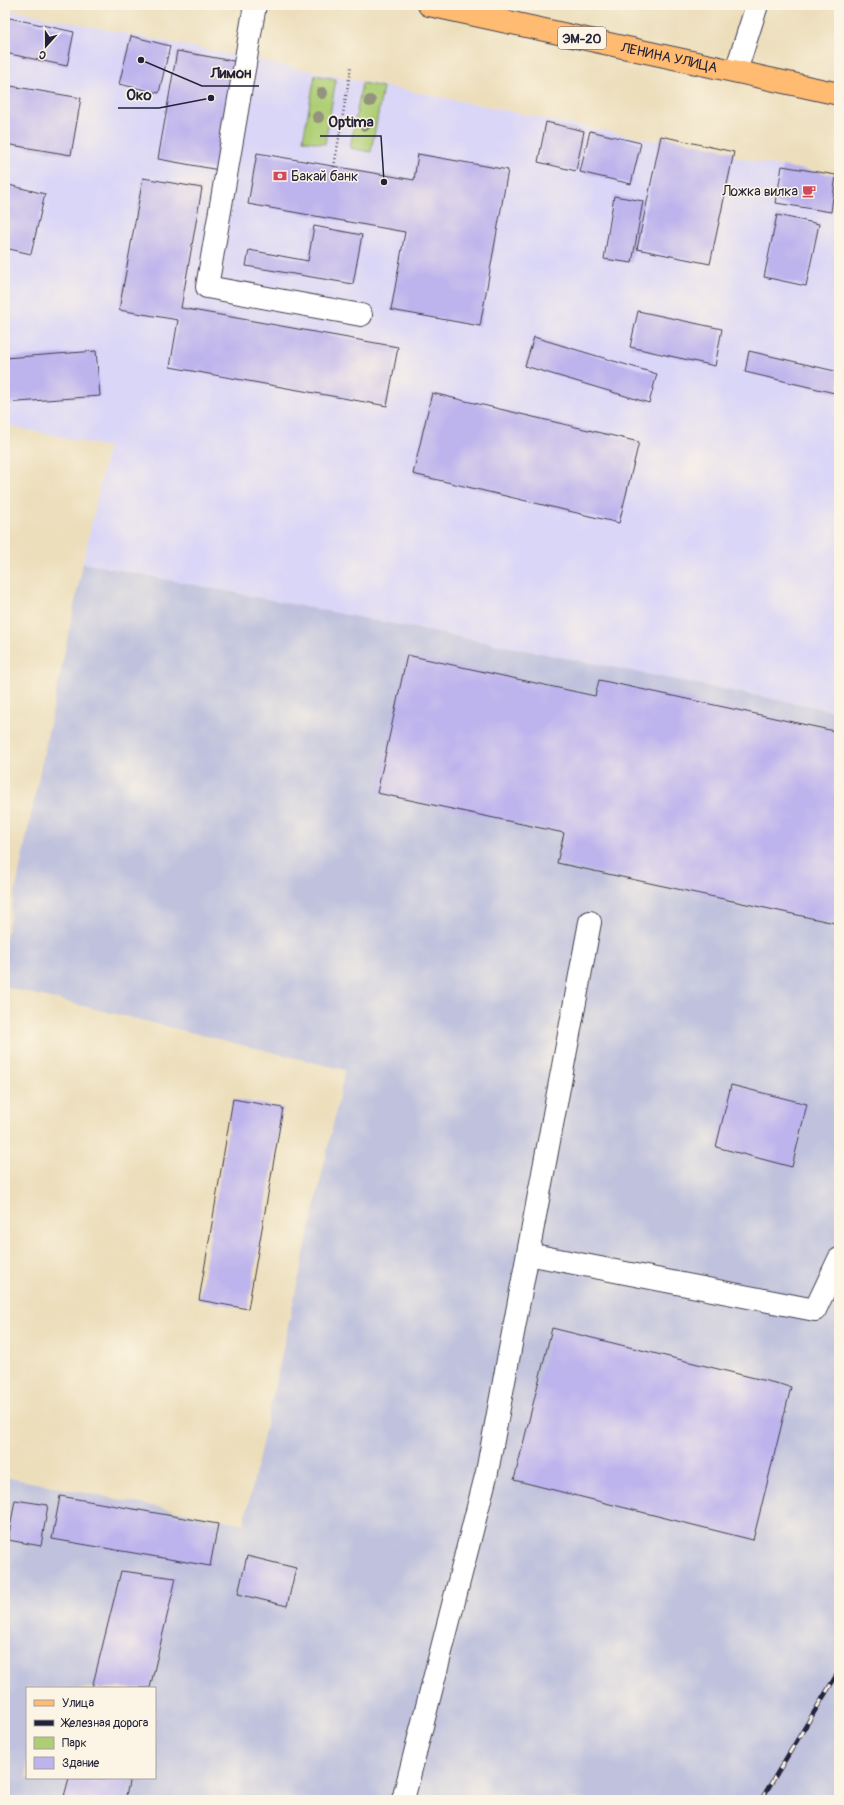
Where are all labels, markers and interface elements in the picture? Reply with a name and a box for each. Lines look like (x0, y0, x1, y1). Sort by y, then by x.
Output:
north arrow (26, 26, 66, 66)
road number: ЭМ-20 (558, 27, 606, 49)
street label: ЛЕНИНА УЛИЦА (619, 39, 719, 76)
text: С (37, 48, 48, 62)
callout: Лимон (202, 59, 259, 86)
text: Лимон (209, 64, 252, 83)
callout: Око (118, 81, 159, 108)
text: Око (126, 86, 152, 105)
callout: Optima (320, 109, 381, 136)
text: Optima (328, 113, 374, 132)
bank icon: Бакай банк (272, 168, 288, 184)
place label: Бакай банк (291, 168, 358, 185)
place label: Ложка вилка (721, 183, 798, 200)
cafe icon: Ложка вилка (801, 183, 817, 199)
legend (26, 1687, 156, 1779)
text: Улица (62, 1696, 94, 1711)
text: Железная дорога (60, 1716, 149, 1731)
text: Парк (62, 1736, 87, 1751)
text: Здание (62, 1756, 99, 1771)

